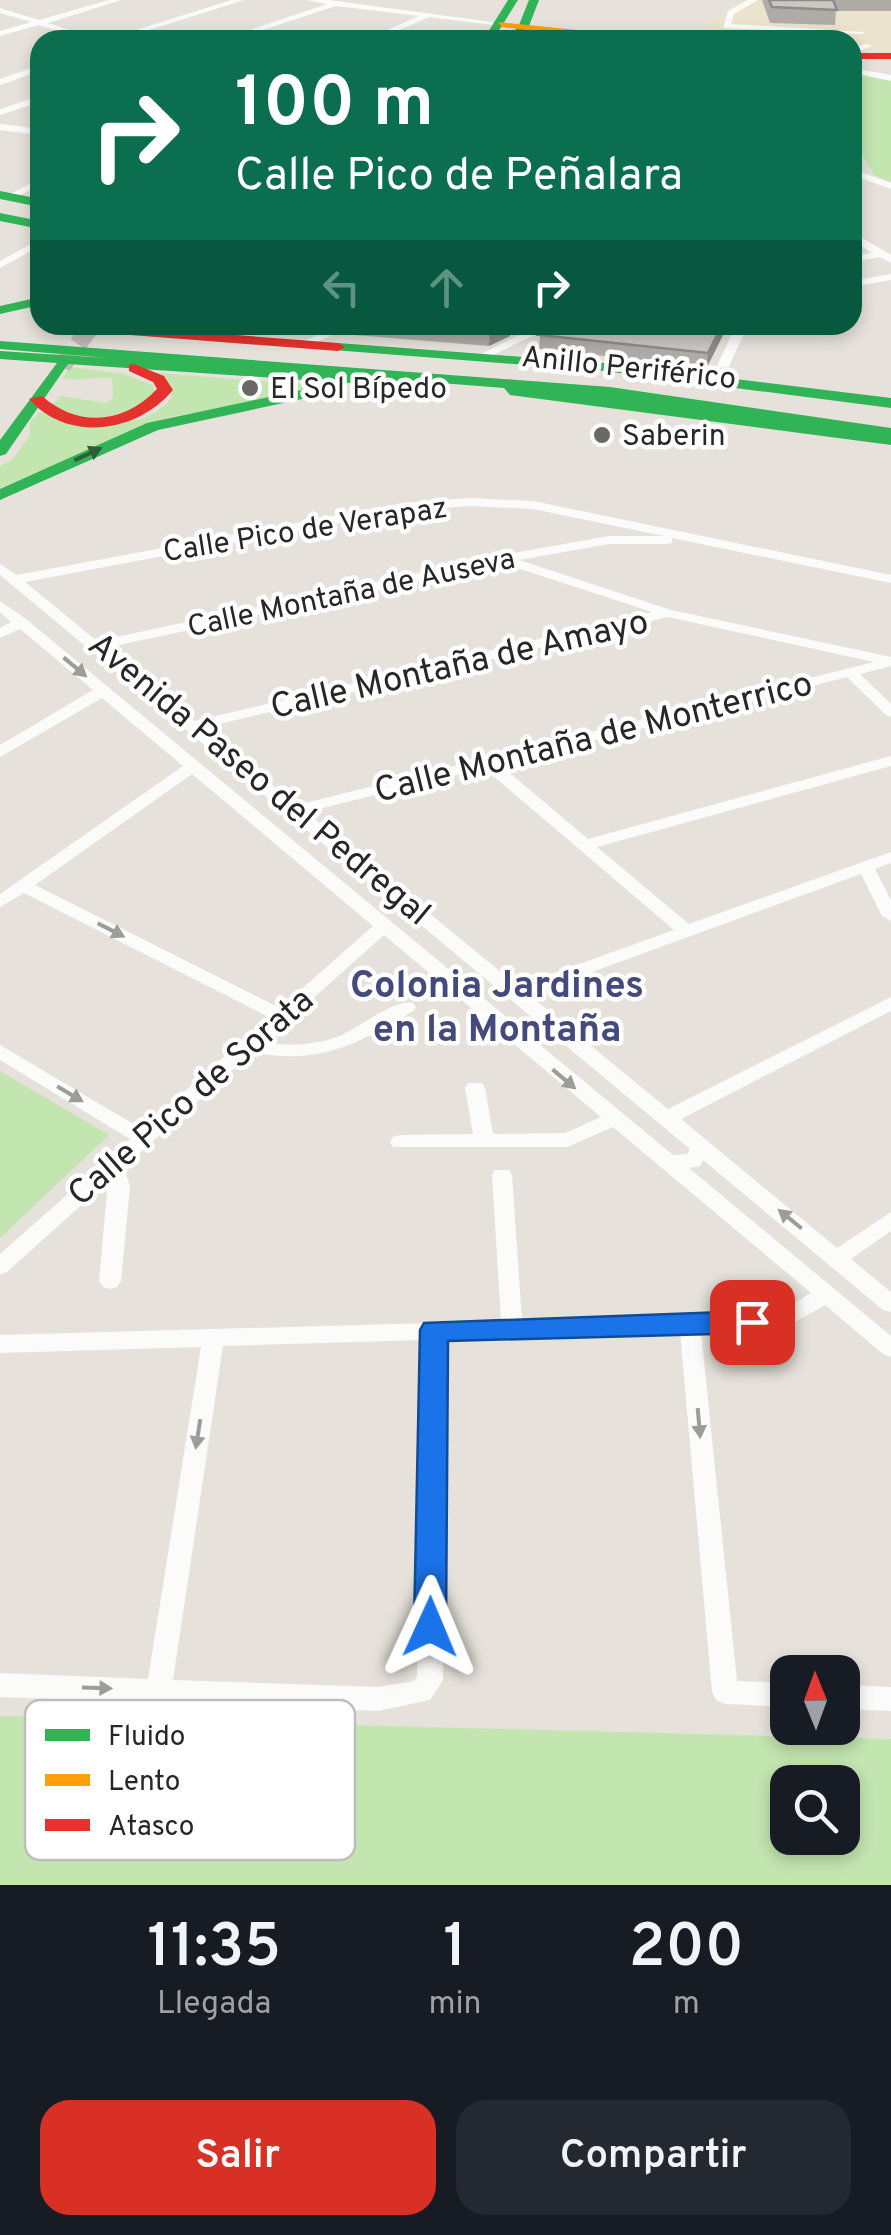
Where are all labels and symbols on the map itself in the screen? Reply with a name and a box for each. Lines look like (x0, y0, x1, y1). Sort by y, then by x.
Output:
street label: Anillo Periférico (520, 340, 738, 399)
place label: El Sol Bípedo (270, 372, 447, 409)
marker: El Sol Bípedo (239, 377, 261, 399)
place label: Saberin (622, 419, 726, 456)
marker: Saberin (591, 424, 613, 446)
one-way arrow (74, 445, 103, 462)
street label: Calle Pico de Verapaz (161, 491, 450, 572)
street label: Calle Montaña de Auseva (184, 542, 519, 647)
street label: Calle Montaña de Amayo (266, 601, 653, 731)
street label: Avenida Paseo del Pedregal (78, 624, 438, 937)
one-way arrow (62, 656, 87, 677)
street label: Calle Montaña de Monterrico (370, 663, 817, 815)
one-way arrow (96, 921, 125, 938)
district label: Colonia Jardines en la Montaña (350, 963, 644, 1056)
street label: Calle Pico de Sorata (60, 979, 324, 1217)
one-way arrow (552, 1068, 577, 1089)
one-way arrow (57, 1084, 84, 1103)
one-way arrow (777, 1208, 802, 1230)
pin (710, 1280, 795, 1365)
one-way arrow (691, 1407, 707, 1439)
one-way arrow (190, 1419, 206, 1450)
position arrow (378, 1575, 482, 1679)
north arrow (770, 1655, 860, 1745)
one-way arrow (82, 1680, 114, 1696)
legend (25, 1700, 355, 1860)
text: Fluido (108, 1720, 185, 1756)
text: Lento (108, 1765, 180, 1801)
text: Atasco (108, 1810, 194, 1846)

